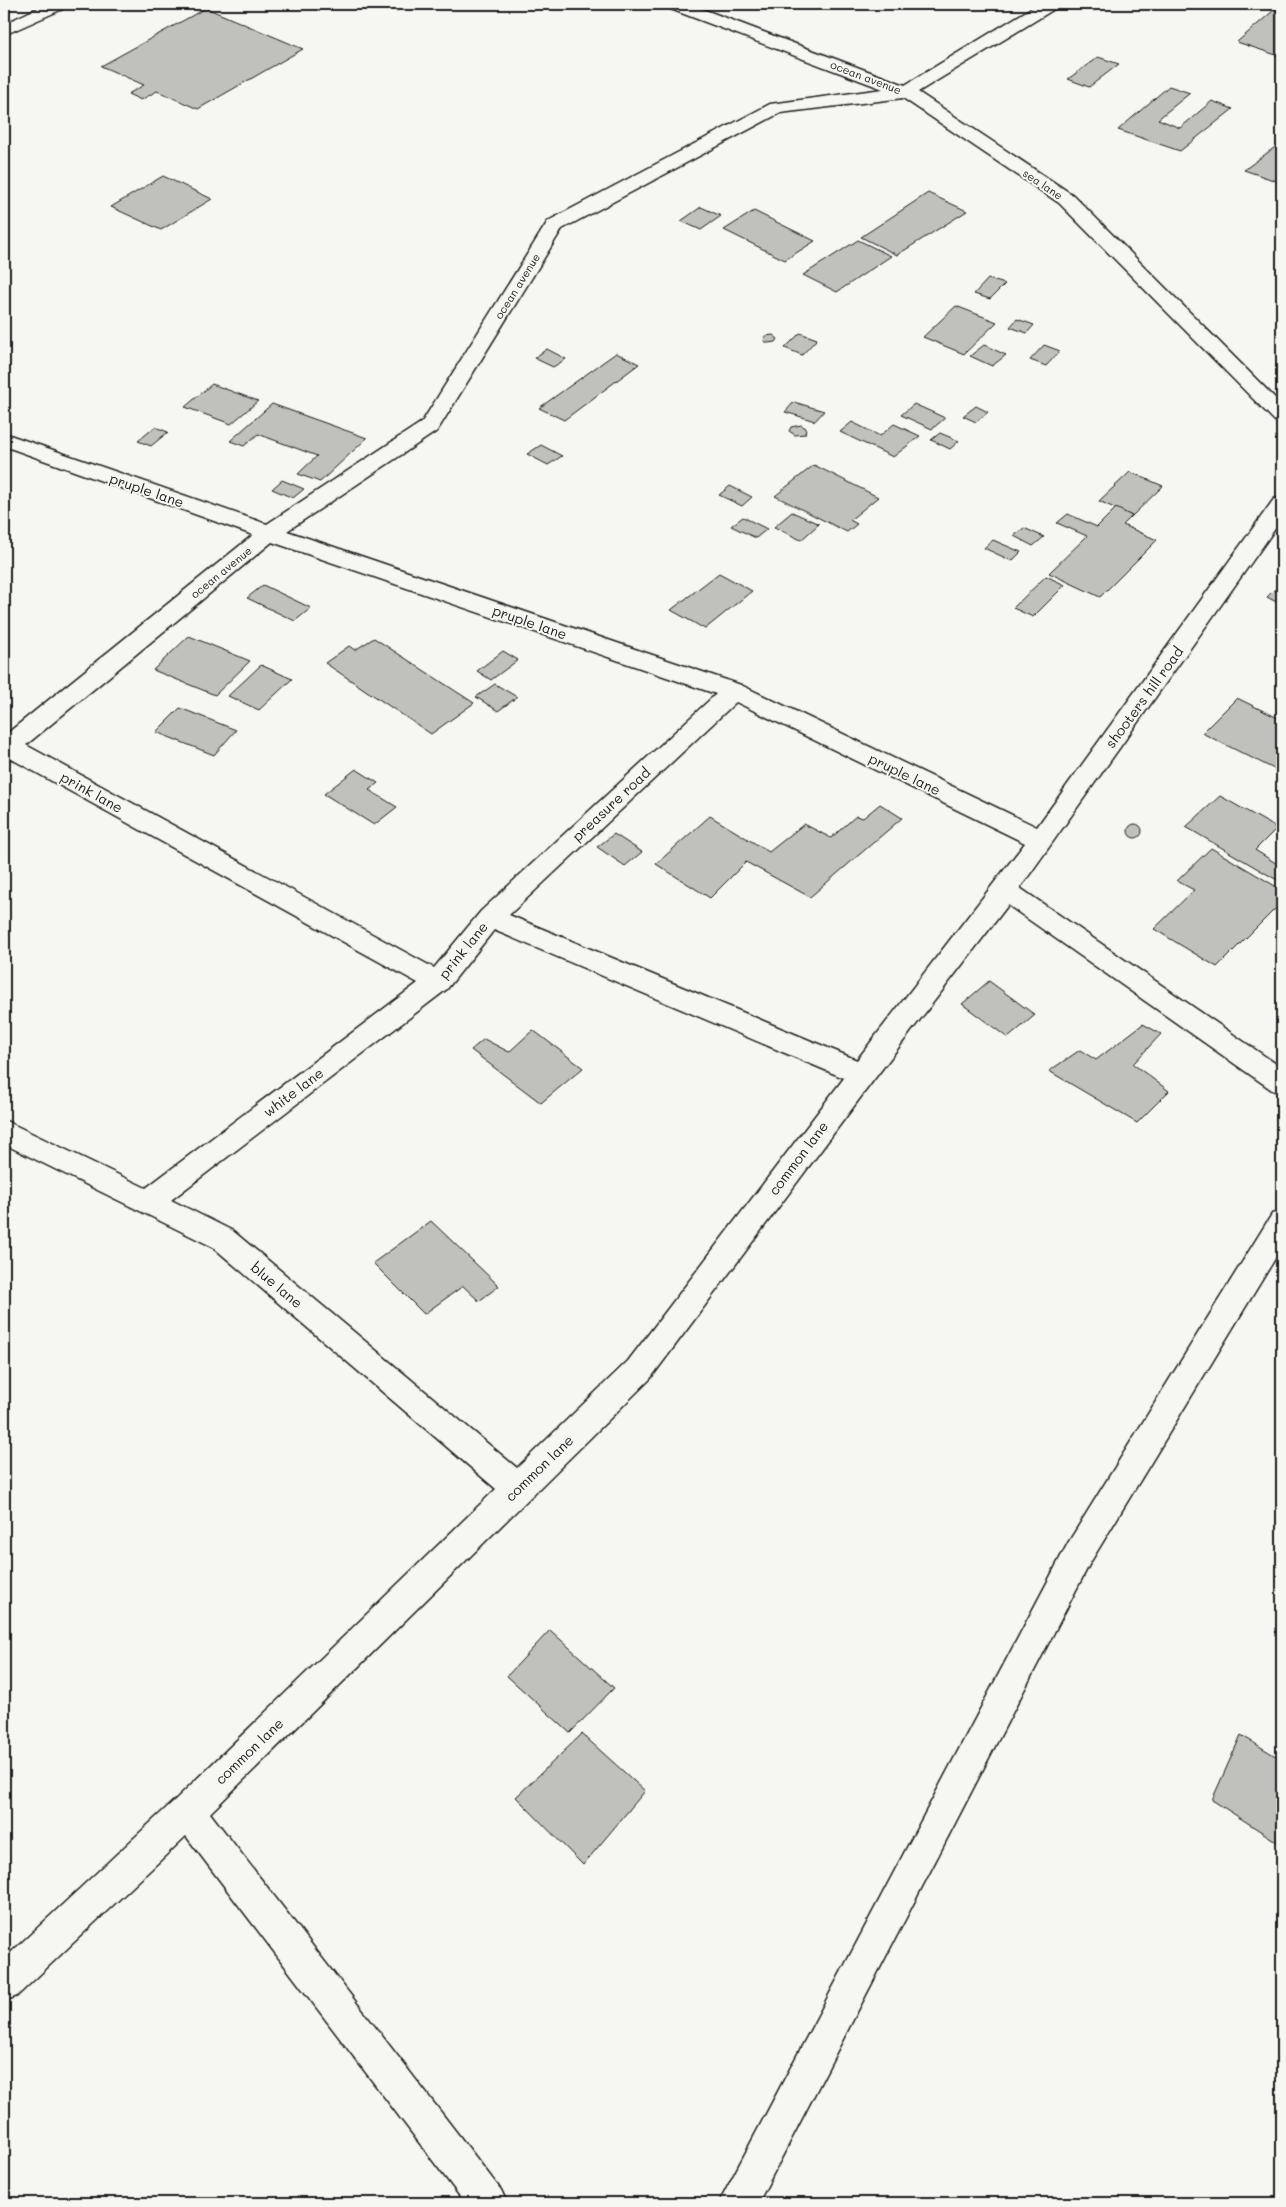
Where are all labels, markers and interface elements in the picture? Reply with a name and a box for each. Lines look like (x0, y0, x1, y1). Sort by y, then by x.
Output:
street label: ocean avenue (828, 57, 904, 97)
street label: sea lane (1020, 165, 1066, 203)
street label: ocean avenue (491, 250, 543, 322)
street label: pruple lane (107, 468, 187, 512)
street label: ocean avenue (187, 543, 255, 601)
street label: pruple lane (490, 600, 570, 644)
street label: shooters hill road (1101, 642, 1187, 752)
street label: pruple lane (866, 749, 944, 799)
street label: preasure road (568, 763, 654, 845)
street label: prink lane (58, 767, 126, 817)
street label: prink lane (434, 917, 492, 983)
street label: white lane (259, 1063, 327, 1121)
street label: common lane (764, 1117, 832, 1199)
street label: blue lane (247, 1258, 307, 1312)
street label: common lane (501, 1431, 577, 1505)
street label: common lane (211, 1714, 287, 1788)

